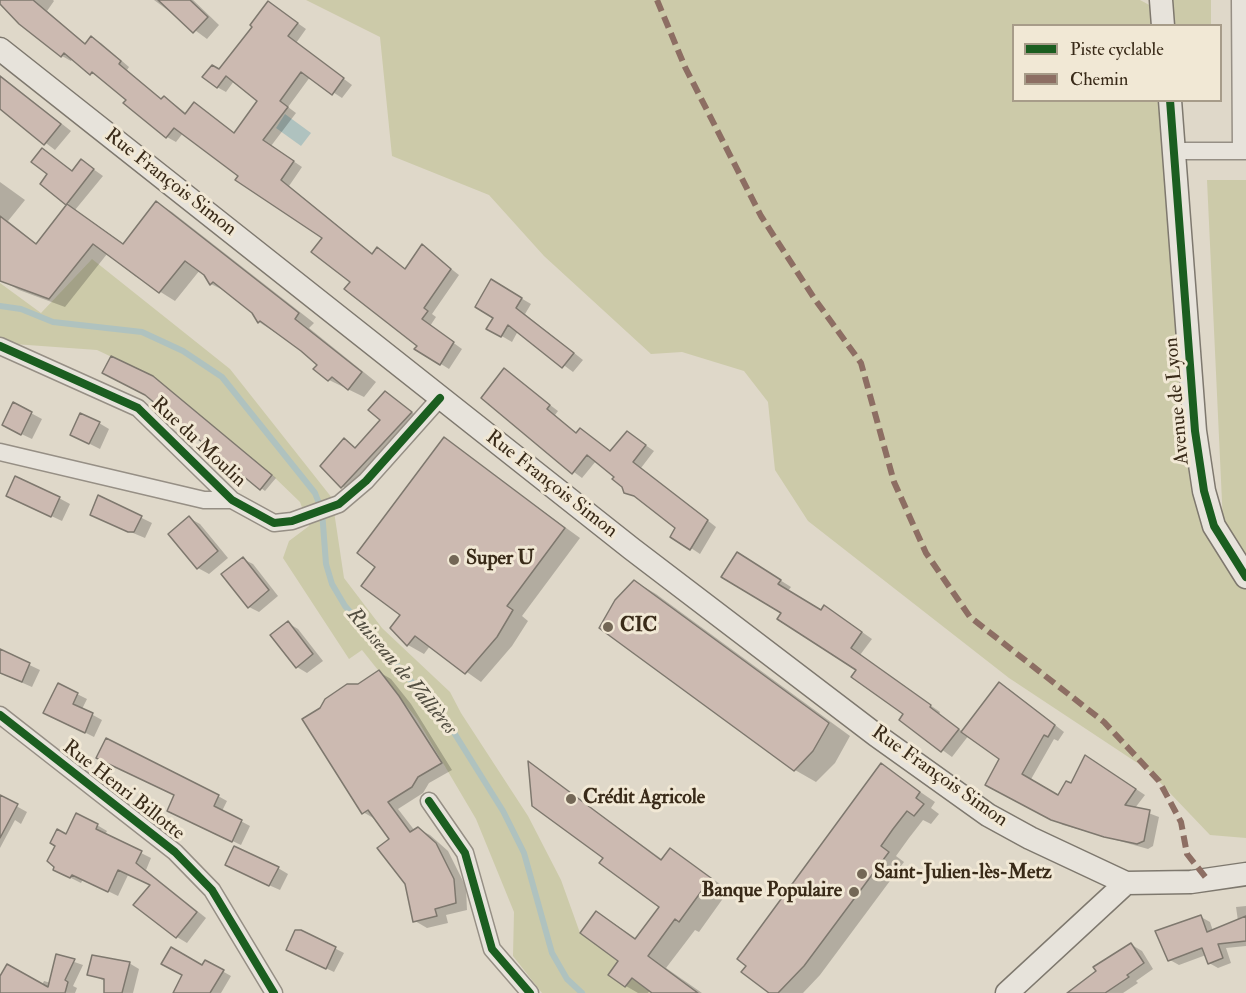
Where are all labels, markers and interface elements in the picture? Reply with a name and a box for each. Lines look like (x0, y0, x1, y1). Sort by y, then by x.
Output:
legend (1012, 24, 1222, 102)
text: Piste cyclable (1070, 38, 1164, 61)
text: Chemin (1070, 68, 1128, 91)
street label: Rue François Simon (99, 124, 241, 242)
street label: Avenue de Lyon (1160, 336, 1196, 466)
street label: Rue du Moulin (146, 393, 250, 493)
street label: Rue François Simon (480, 426, 622, 544)
place label: Super U (466, 548, 534, 572)
marker: Super U (447, 553, 461, 567)
water label: Ruisseau de Vallières (340, 603, 462, 741)
place label: CIC (620, 615, 657, 639)
marker: CIC (601, 620, 615, 634)
street label: Rue François Simon (866, 721, 1012, 833)
street label: Rue Henri Billotte (57, 736, 189, 846)
place label: Crédit Agricole (583, 787, 705, 811)
marker: Crédit Agricole (564, 792, 578, 806)
place label: Saint-Julien-lès-Metz (874, 862, 1052, 886)
marker: Saint-Julien-lès-Metz (855, 867, 869, 881)
place label: Banque Populaire (701, 880, 842, 904)
marker: Banque Populaire (847, 885, 861, 899)

